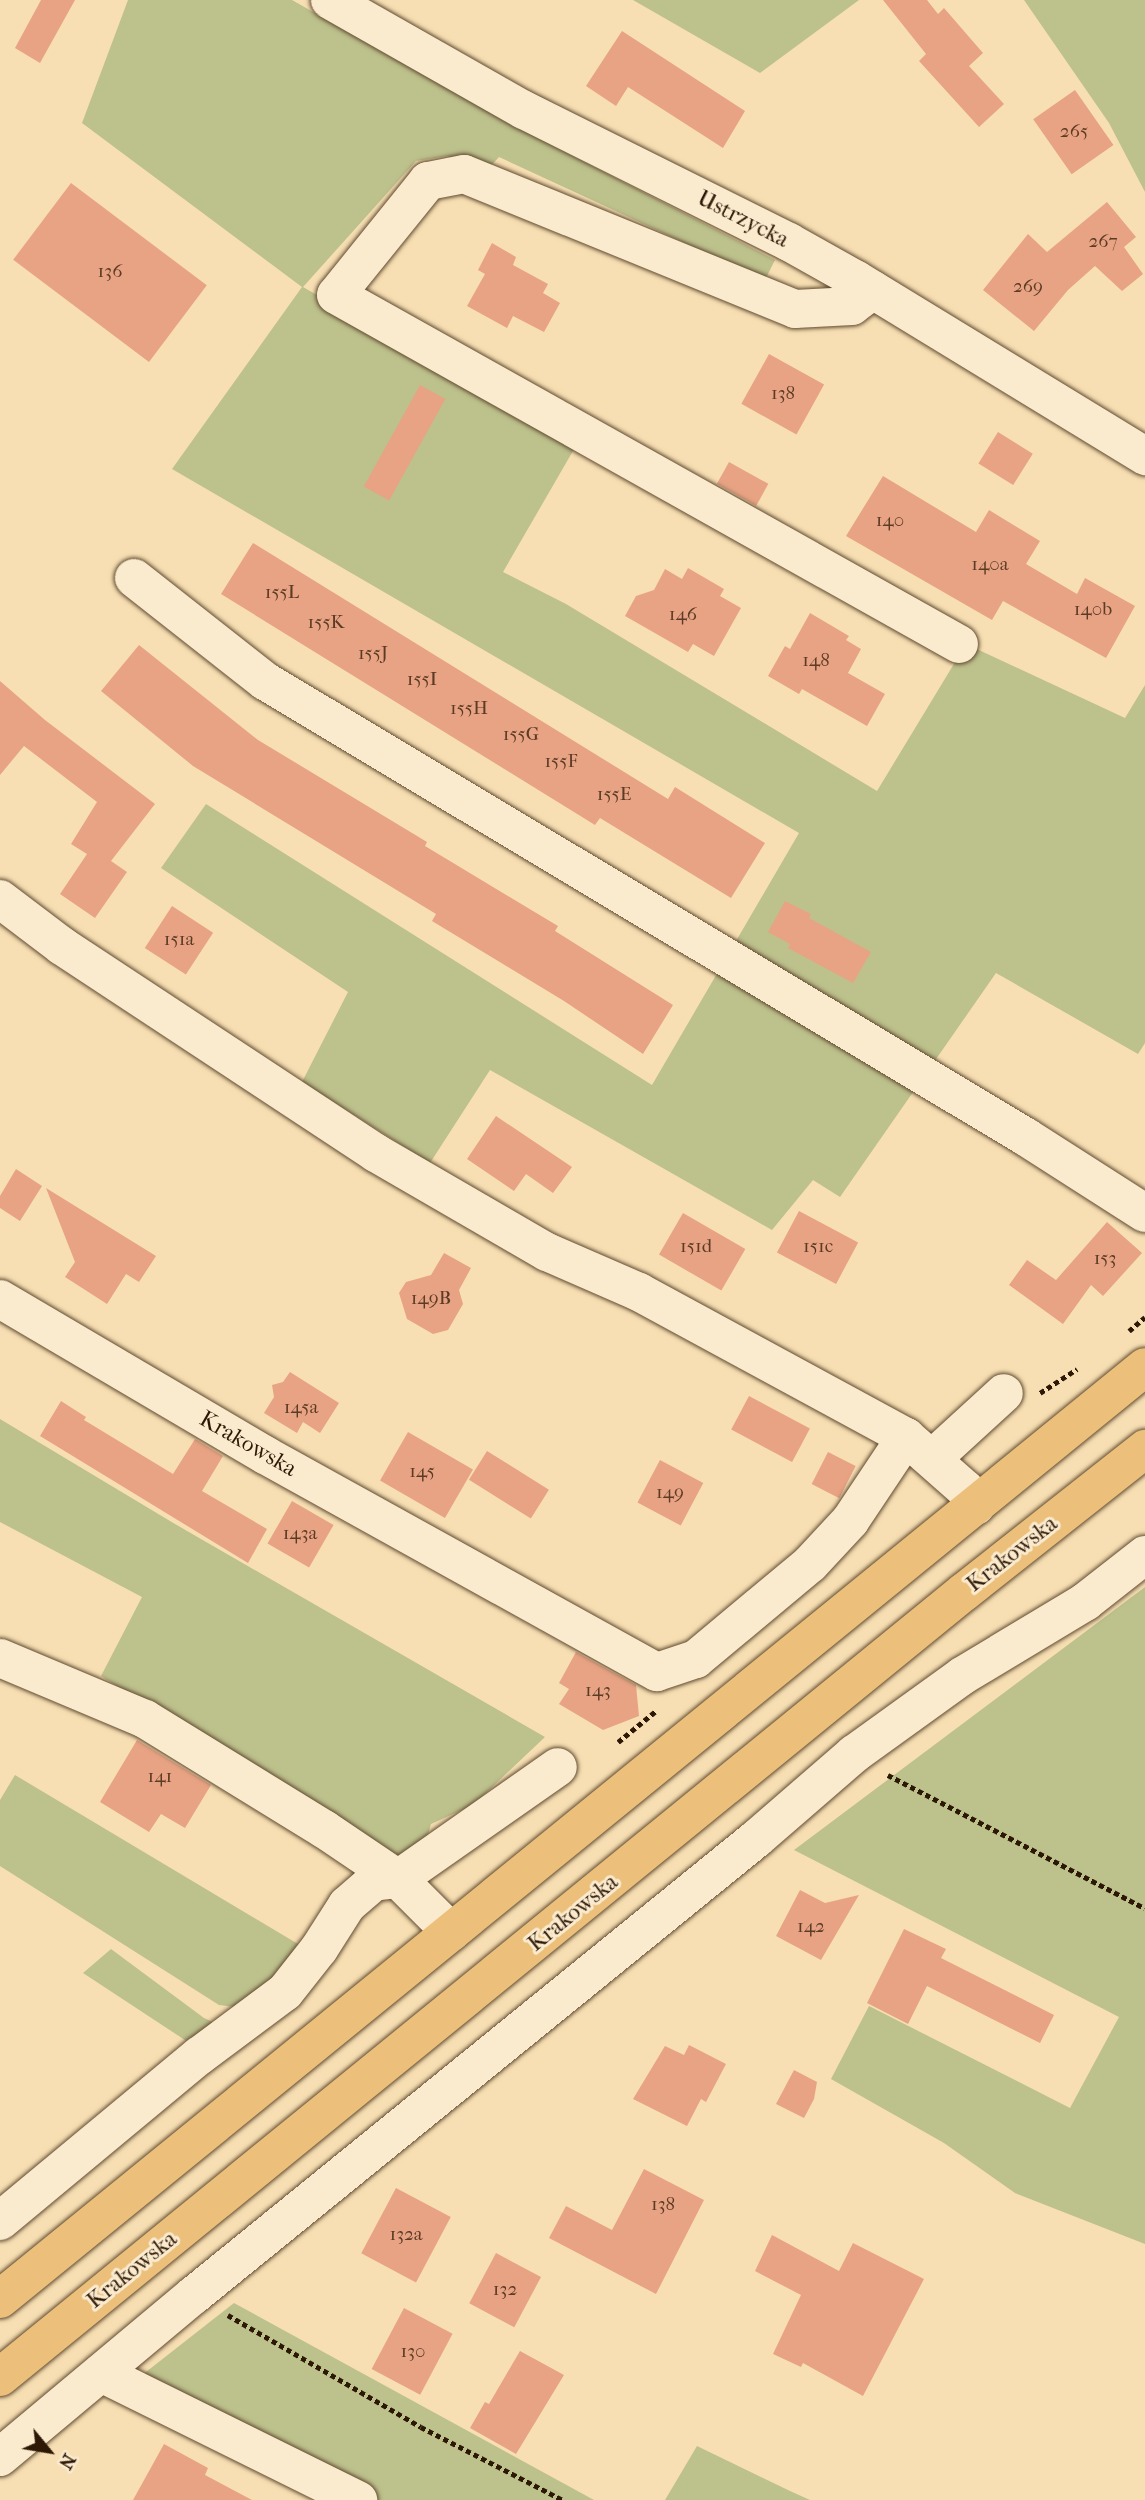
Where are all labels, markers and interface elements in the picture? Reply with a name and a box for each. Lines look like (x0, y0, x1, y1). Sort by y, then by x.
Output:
house number: 265 (1060, 121, 1088, 143)
street label: Ustrzycka (693, 184, 793, 254)
house number: 267 (1088, 231, 1118, 253)
house number: 136 (98, 261, 122, 283)
house number: 269 (1013, 276, 1043, 298)
house number: 138 (771, 383, 795, 405)
house number: 140 (876, 510, 904, 532)
house number: 140a (971, 554, 1009, 576)
house number: 155L (265, 582, 299, 604)
house number: 140b (1074, 599, 1112, 621)
house number: 146 (669, 604, 697, 626)
house number: 155K (308, 612, 344, 634)
house number: 155J (358, 643, 388, 665)
house number: 148 (802, 650, 830, 672)
house number: 155I (407, 669, 437, 691)
house number: 155H (450, 698, 488, 720)
house number: 155G (503, 724, 539, 746)
house number: 155F (544, 751, 578, 773)
house number: 155E (597, 784, 631, 806)
house number: 151a (164, 929, 194, 951)
house number: 151d (680, 1236, 712, 1258)
house number: 151c (803, 1236, 833, 1258)
house number: 153 (1094, 1248, 1116, 1270)
house number: 149B (411, 1288, 451, 1310)
house number: 145a (284, 1397, 318, 1419)
street label: Krakowska (194, 1405, 302, 1483)
house number: 145 (409, 1461, 435, 1483)
house number: 149 (656, 1482, 684, 1504)
street label: Krakowska (961, 1510, 1063, 1598)
house number: 143a (283, 1523, 317, 1545)
house number: 143 (585, 1680, 611, 1702)
house number: 141 (148, 1766, 172, 1788)
street label: Krakowska (522, 1868, 624, 1958)
house number: 142 (797, 1916, 825, 1938)
house number: 138 (651, 2194, 675, 2216)
house number: 132a (389, 2224, 423, 2246)
street label: Krakowska (81, 2225, 183, 2315)
house number: 132 (493, 2279, 517, 2301)
house number: 130 (400, 2341, 426, 2363)
north arrow (14, 2416, 84, 2486)
text: N (54, 2450, 80, 2473)

